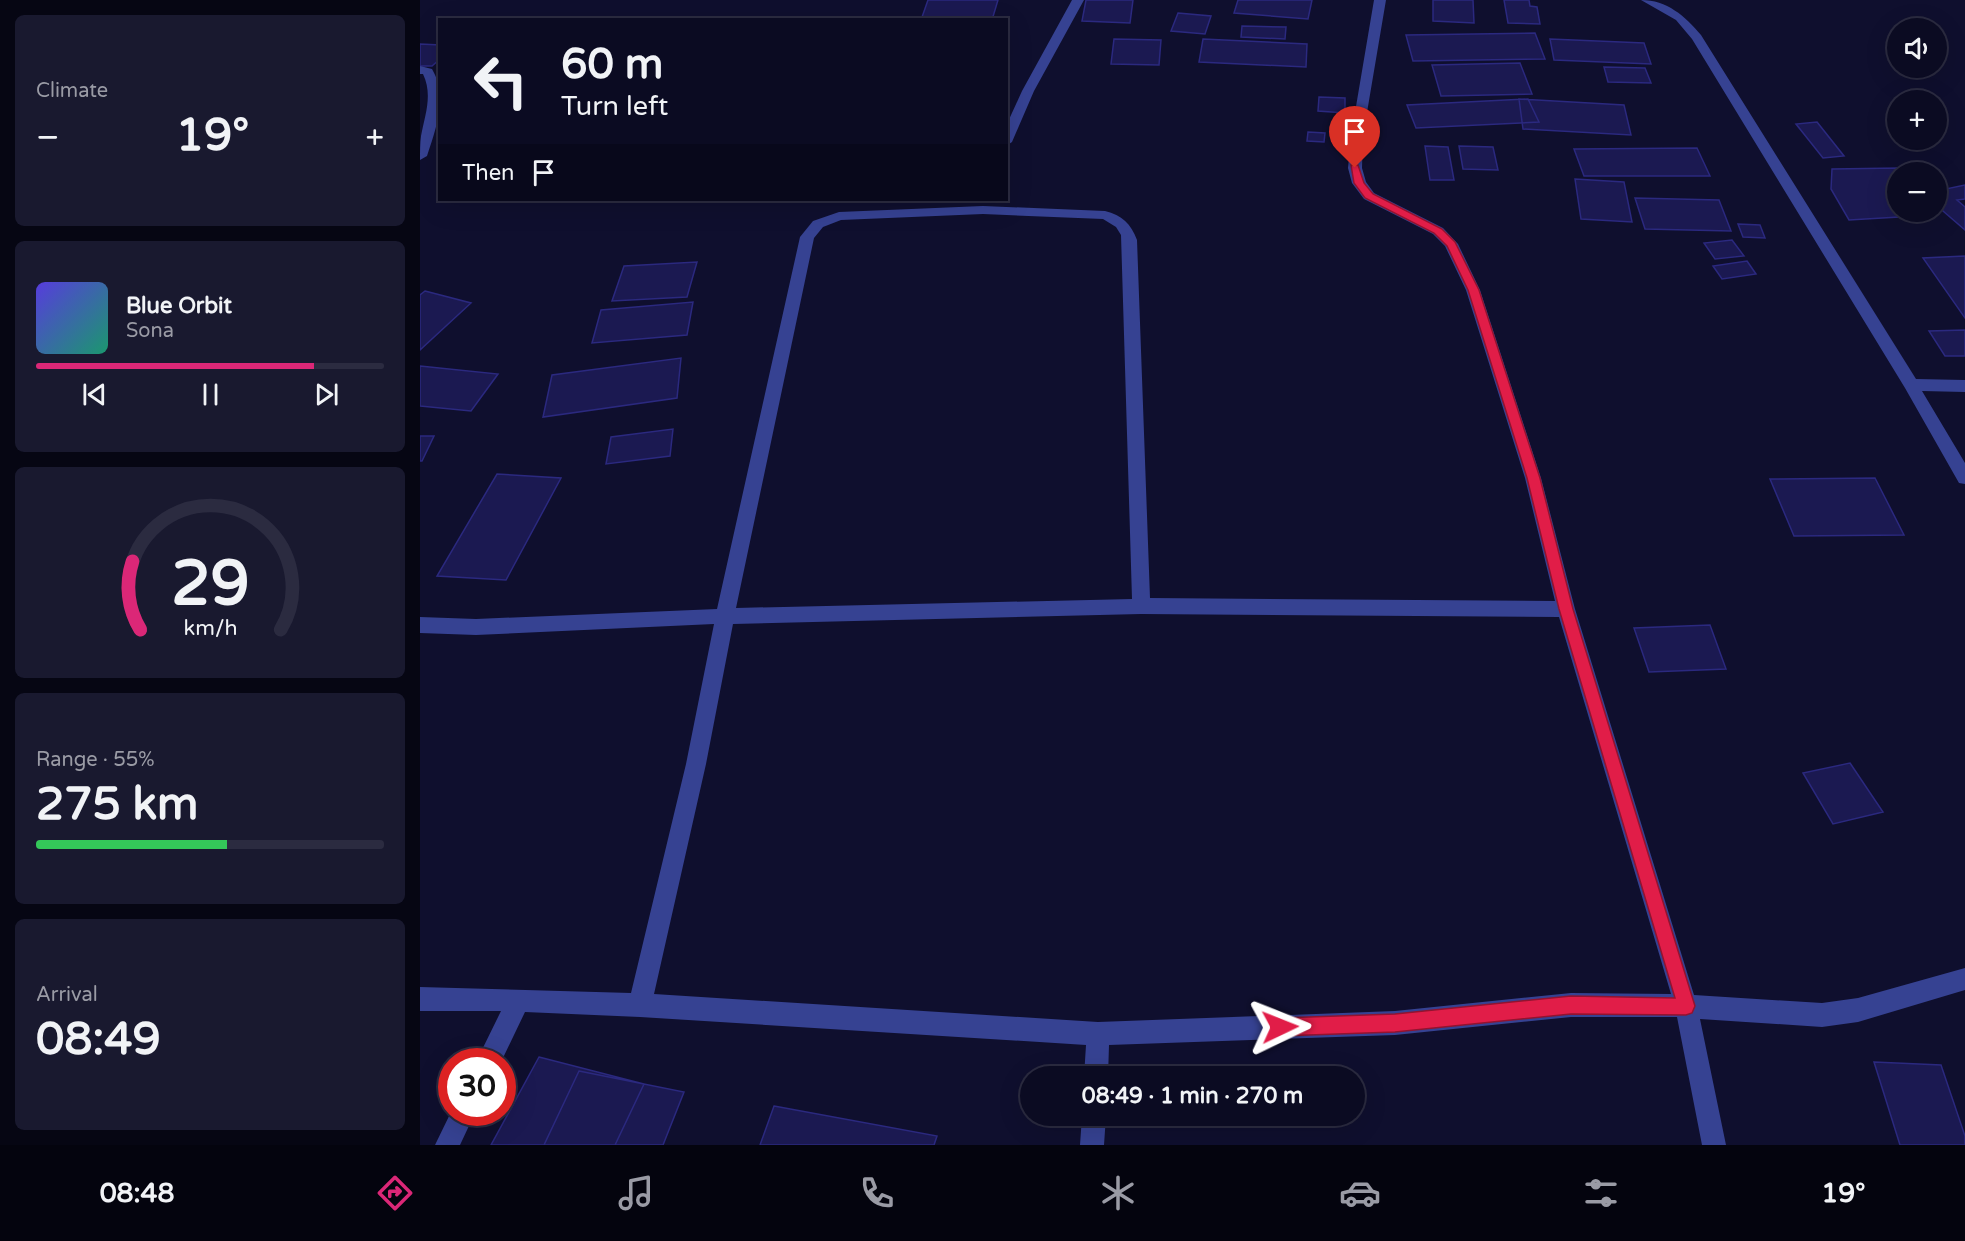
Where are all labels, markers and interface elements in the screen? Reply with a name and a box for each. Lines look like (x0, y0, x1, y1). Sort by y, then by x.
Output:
map controls (1887, 18, 1947, 222)
button: sound (1887, 18, 1947, 78)
text: 60 m (561, 39, 663, 90)
icon: left (462, 42, 540, 120)
text: Climate (36, 79, 108, 103)
text: Turn left (561, 90, 668, 123)
button: + (1887, 90, 1947, 150)
pin (1329, 106, 1380, 168)
text: 19° (176, 109, 249, 163)
icon: arrive (1338, 115, 1371, 148)
text: − (36, 118, 60, 157)
text: + (365, 118, 384, 157)
icon: arrive (527, 156, 560, 189)
text: Then (462, 160, 515, 186)
button: − (1887, 162, 1947, 222)
text: Blue Orbit (126, 293, 232, 319)
text: Sona (126, 319, 174, 343)
icon: previous (78, 378, 111, 411)
icon: pause (194, 378, 227, 411)
icon: next (310, 378, 343, 411)
text: 29 (171, 547, 249, 622)
text: km/h (183, 615, 237, 641)
text: Range · 55% (36, 748, 155, 772)
text: 275 km (36, 778, 198, 832)
text: Arrival (36, 983, 98, 1007)
position arrow (1248, 995, 1312, 1059)
text: 08:49 (36, 1013, 161, 1067)
speed limit sign: 30 (438, 1048, 516, 1126)
text: 08:49 · 1 min · 270 m (1082, 1083, 1303, 1109)
icon: directions (374, 1172, 416, 1214)
icon: music (615, 1172, 657, 1214)
icon: phone (856, 1172, 898, 1214)
icon: climate (1097, 1172, 1139, 1214)
icon: car (1339, 1172, 1381, 1214)
icon: filters (1580, 1172, 1622, 1214)
text: 08:48 (100, 1177, 174, 1210)
text: 19° (1821, 1177, 1865, 1210)

